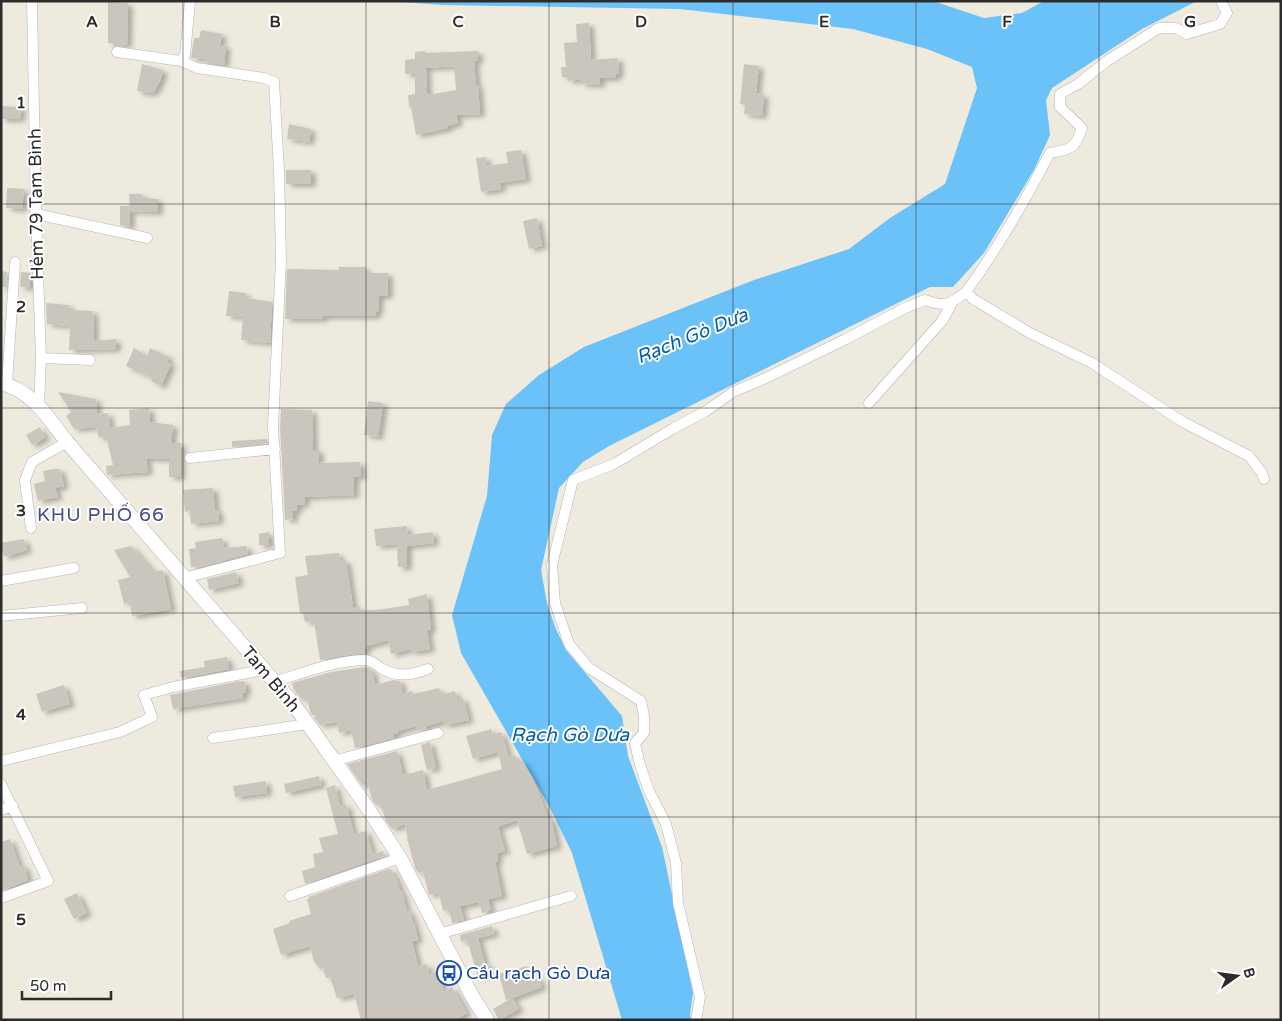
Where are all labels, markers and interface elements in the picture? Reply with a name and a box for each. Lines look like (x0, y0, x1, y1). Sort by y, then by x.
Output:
text: A (86, 12, 98, 32)
text: B (269, 12, 281, 32)
text: C (452, 12, 464, 32)
text: D (635, 12, 647, 32)
text: E (819, 12, 829, 32)
text: F (1002, 12, 1012, 32)
text: G (1184, 12, 1196, 32)
text: 1 (16, 93, 26, 113)
street label: Hẻm 79 Tam Bình (24, 128, 48, 280)
text: 2 (16, 297, 26, 317)
water label: Rạch Gò Dưa (633, 303, 752, 368)
text: 3 (16, 501, 26, 521)
district label: KHU PHỐ 66 (37, 502, 165, 526)
street label: Tam Bình (237, 641, 305, 717)
text: 4 (16, 705, 26, 725)
water label: Rạch Gò Dưa (511, 724, 630, 746)
text: 5 (16, 910, 26, 930)
north arrow (1212, 951, 1262, 1001)
bus stop icon: Cầu rạch Gò Dưa (436, 960, 462, 986)
place label: Cầu rạch Gò Dưa (466, 962, 610, 984)
text: B (1240, 966, 1259, 980)
scale bar (22, 968, 111, 1000)
text: 50 m (30, 977, 67, 995)

